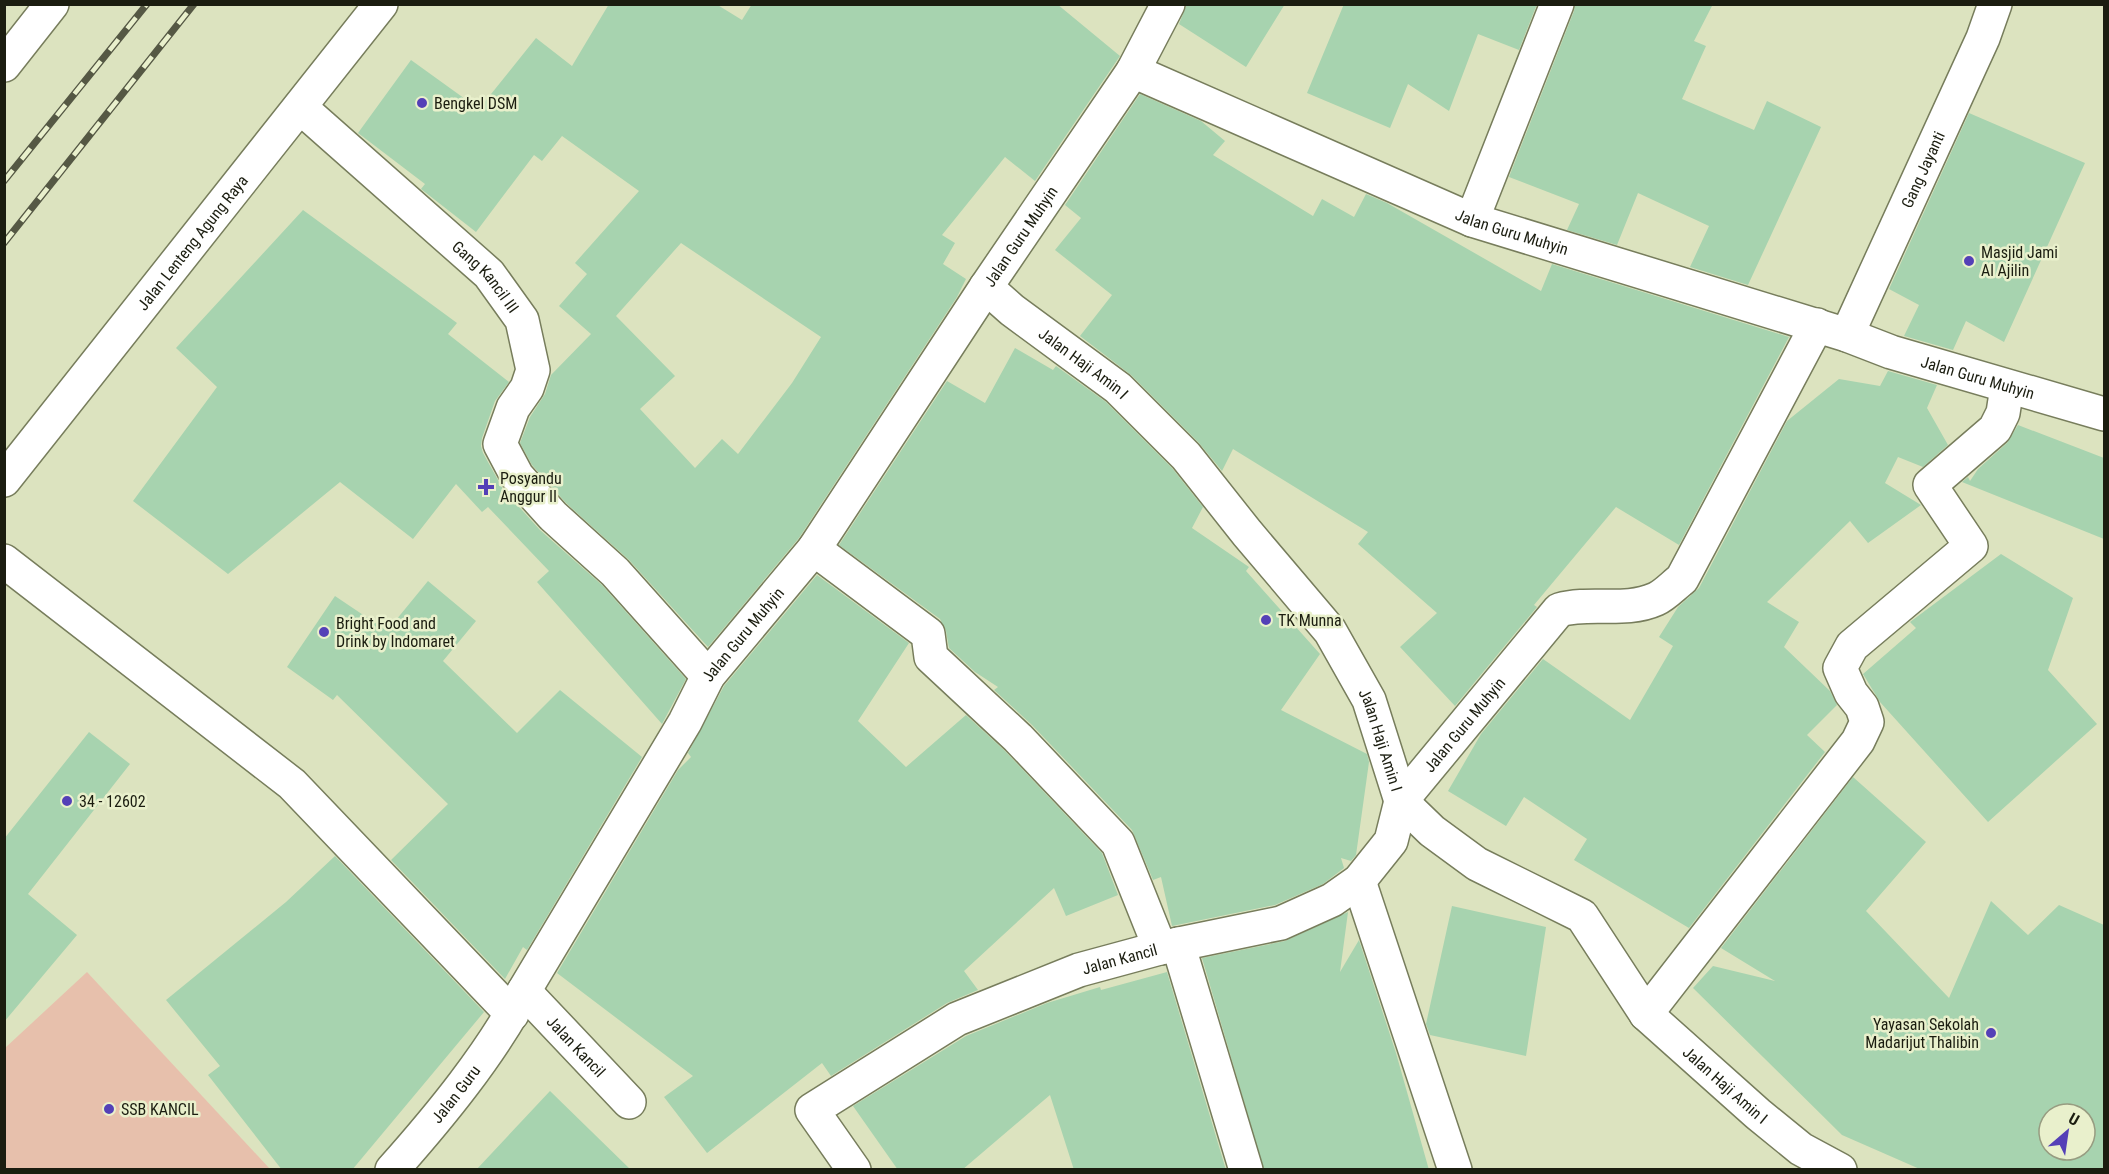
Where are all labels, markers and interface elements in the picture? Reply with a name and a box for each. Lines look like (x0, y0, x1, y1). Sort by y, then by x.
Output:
place label: Bengkel DSM (434, 94, 517, 113)
marker: Bengkel DSM (415, 96, 429, 110)
street label: Gang Jayanti (1898, 128, 1949, 211)
street label: Jalan Lenteng Agung Raya (133, 171, 252, 314)
street label: Jalan Guru Muhyin (980, 183, 1062, 290)
street label: Jalan Guru Muhyin (1452, 205, 1571, 259)
street label: Gang Kancil III (448, 237, 523, 317)
place label: Masjid Jami Al Ajilin (1981, 243, 2058, 280)
marker: Masjid Jami Al Ajilin (1962, 254, 1976, 268)
street label: Jalan Haji Amin I (1035, 324, 1132, 403)
street label: Jalan Guru Muhyin (1919, 352, 2037, 403)
place label: Posyandu Anggur II (500, 469, 562, 506)
marker: Posyandu Anggur II (477, 478, 495, 496)
street label: Jalan Guru Muhyin (698, 584, 788, 685)
place label: TK Munna (1278, 611, 1342, 630)
marker: TK Munna (1259, 613, 1273, 627)
place label: Bright Food and Drink by Indomaret (336, 614, 455, 651)
marker: Bright Food and Drink by Indomaret (317, 625, 331, 639)
street label: Jalan Guru Muhyin (1420, 674, 1509, 776)
street label: Jalan Haji Amin I (1354, 685, 1406, 794)
place label: 34 - 12602 (79, 792, 146, 811)
marker: 34 - 12602 (60, 794, 74, 808)
street label: Jalan Kancil (1080, 940, 1159, 979)
street label: Jalan Kancil (542, 1012, 609, 1081)
place label: Yayasan Sekolah Madarijut Thalibin (1865, 1015, 1979, 1052)
marker: Yayasan Sekolah Madarijut Thalibin (1984, 1026, 1998, 1040)
street label: Jalan Haji Amin I (1679, 1043, 1771, 1128)
street label: Jalan Guru (427, 1062, 484, 1127)
place label: SSB KANCIL (121, 1100, 199, 1119)
marker: SSB KANCIL (102, 1102, 116, 1116)
north arrow (2037, 1102, 2097, 1162)
text: U (2065, 1109, 2083, 1130)

